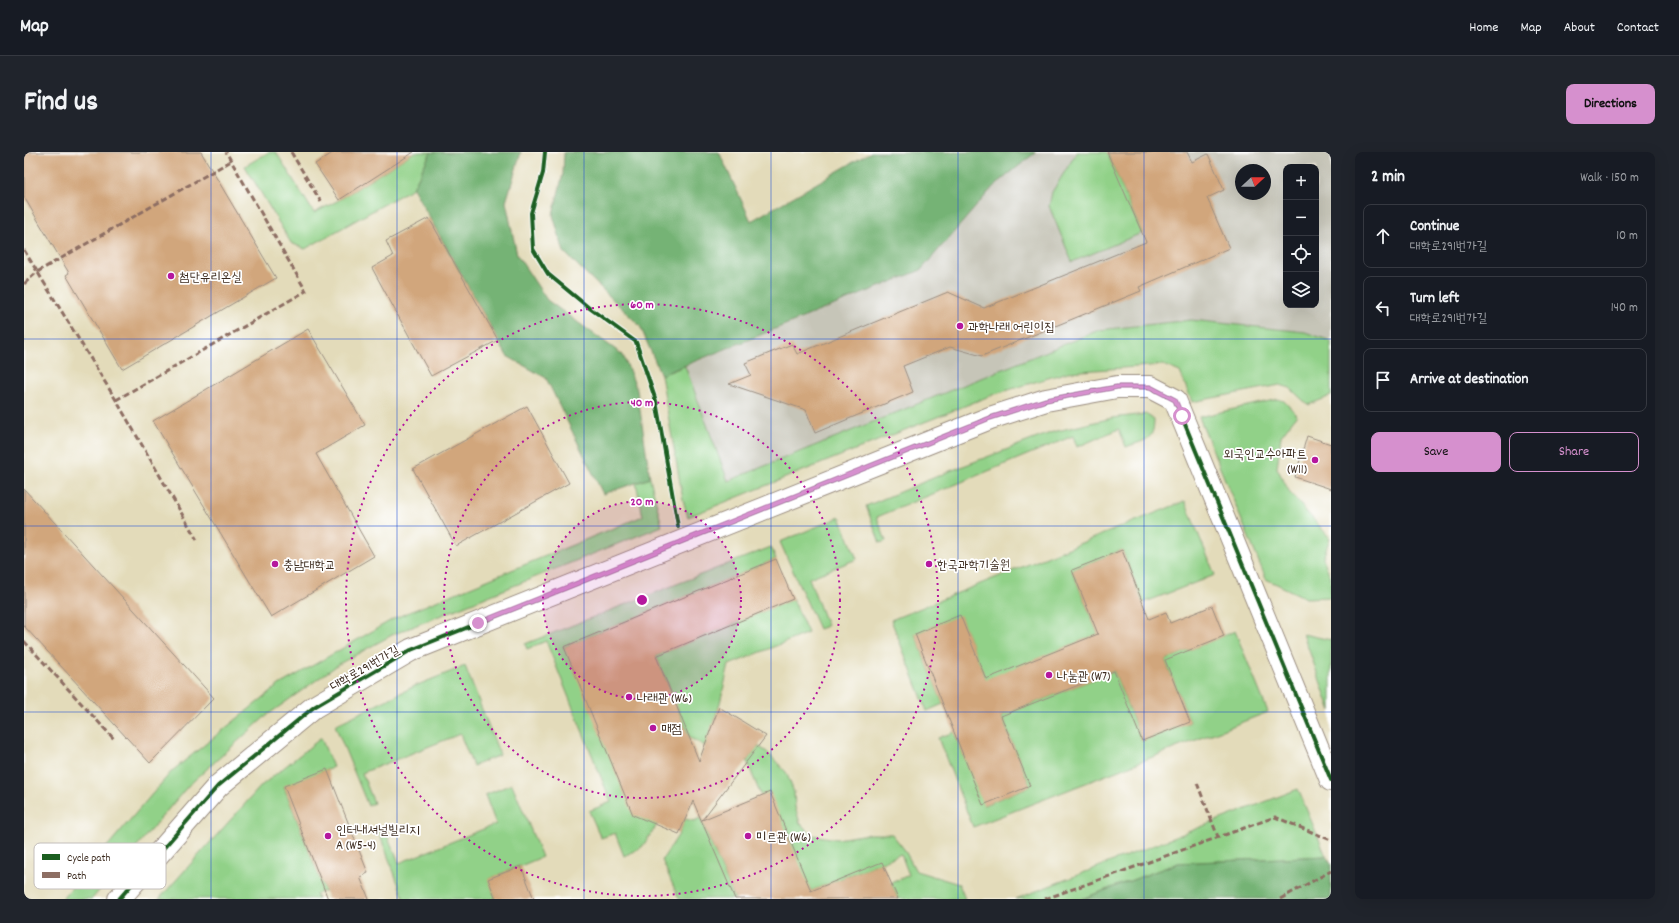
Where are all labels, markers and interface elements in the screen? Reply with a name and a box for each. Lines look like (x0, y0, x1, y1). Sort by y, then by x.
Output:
text: Map (20, 14, 49, 41)
text: Home (1469, 18, 1498, 38)
text: Map (1520, 18, 1542, 38)
text: About (1564, 18, 1595, 38)
text: Contact (1617, 18, 1659, 38)
text: Find us (24, 84, 98, 124)
button: Directions (1566, 84, 1655, 124)
north arrow (1235, 164, 1271, 200)
map controls (1283, 164, 1319, 308)
button: + (1283, 164, 1319, 200)
text: 2 min (1371, 166, 1405, 190)
text: Walk · 150 m (1580, 169, 1639, 188)
button: − (1283, 200, 1319, 236)
text: Continue (1410, 216, 1459, 238)
icon: ahead (1372, 225, 1394, 247)
text: 10 m (1616, 227, 1638, 246)
button: locate (1283, 236, 1319, 272)
text: 대학로291번가길 (1410, 238, 1487, 257)
place label: 첨단유리온실 (179, 269, 242, 288)
marker: 첨단유리온실 (166, 271, 176, 281)
button: layers (1283, 272, 1319, 308)
text: Turn left (1410, 288, 1459, 310)
text: 60 m (630, 297, 654, 314)
icon: left (1372, 297, 1394, 319)
text: 140 m (1611, 299, 1638, 318)
text: 대학로291번가길 (1410, 310, 1487, 329)
place label: 과학나래 어린이집 (968, 319, 1055, 338)
marker: 과학나래 어린이집 (955, 321, 965, 331)
icon: arrive (1372, 369, 1394, 391)
text: Arrive at destination (1410, 369, 1528, 391)
text: 40 m (631, 395, 653, 412)
route start (1173, 407, 1191, 425)
button: Save (1371, 432, 1501, 472)
button: Share (1509, 432, 1639, 472)
place label: 외국인교수아파트 (W11) (1223, 446, 1307, 480)
marker: 외국인교수아파트 (W11) (1310, 455, 1320, 465)
text: 20 m (631, 494, 653, 511)
place label: 충남대학교 (283, 557, 335, 576)
place label: 한국과학기술원 (937, 557, 1010, 576)
marker: 충남대학교 (270, 559, 280, 569)
marker: 한국과학기술원 (924, 559, 934, 569)
centre of rings (635, 593, 649, 607)
route end (469, 614, 487, 632)
street label: 대학로291번가길 (327, 642, 403, 697)
place label: 나눔관 (W7) (1057, 668, 1110, 687)
marker: 나눔관 (W7) (1044, 670, 1054, 680)
place label: 나래관 (W6) (637, 690, 692, 709)
marker: 나래관 (W6) (624, 692, 634, 702)
place label: 매점 (661, 721, 682, 740)
marker: 매점 (648, 723, 658, 733)
place label: 인터내셔널빌리지 A (W5-4) (336, 822, 420, 856)
place label: 미르관 (W6) (756, 829, 811, 848)
marker: 인터내셔널빌리지 A (W5-4) (323, 831, 333, 841)
marker: 미르관 (W6) (743, 831, 753, 841)
legend (34, 843, 166, 889)
text: Cycle path (67, 851, 111, 867)
text: Path (67, 869, 86, 885)

